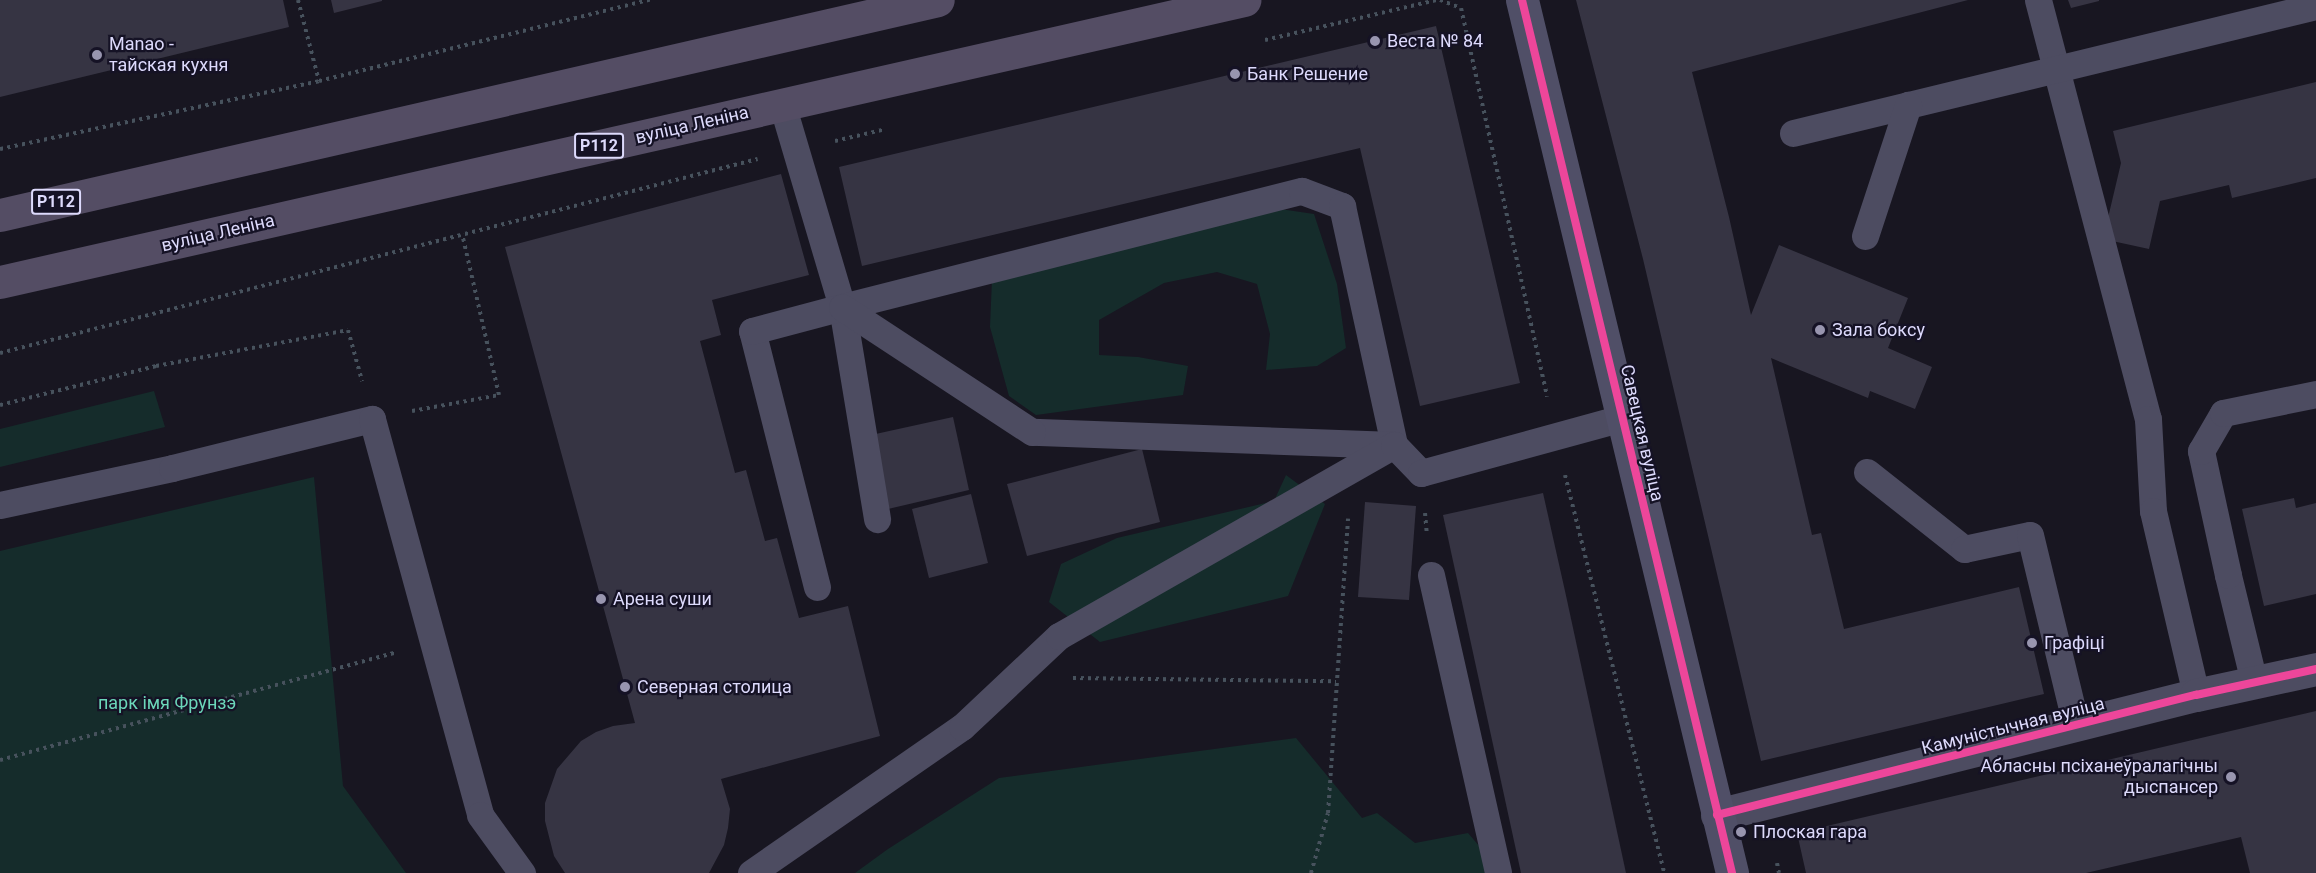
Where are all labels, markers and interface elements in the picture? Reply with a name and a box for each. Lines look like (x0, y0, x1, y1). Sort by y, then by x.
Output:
place label: Веста № 84 (1387, 30, 1483, 52)
place label: Manao - тайская кухня (109, 34, 228, 76)
marker: Веста № 84 (1368, 34, 1382, 48)
marker: Manao - тайская кухня (90, 48, 104, 62)
place label: Банк Решение (1247, 63, 1368, 85)
marker: Банк Решение (1228, 67, 1242, 81)
street label: вуліца Леніна (633, 102, 751, 148)
road number: Р112 (574, 133, 624, 159)
road number: Р112 (31, 189, 82, 215)
street label: вуліца Леніна (159, 210, 277, 256)
place label: Зала боксу (1832, 319, 1925, 341)
marker: Зала боксу (1813, 323, 1827, 337)
street label: Савецкая вуліца (1616, 363, 1668, 503)
place label: Арена суши (613, 588, 712, 610)
marker: Арена суши (594, 592, 608, 606)
place label: Графіці (2044, 632, 2105, 654)
marker: Графіці (2025, 636, 2039, 650)
place label: Северная столица (637, 676, 792, 698)
marker: Северная столица (618, 680, 632, 694)
park label: парк імя Фрунзэ (98, 692, 236, 714)
street label: Камуністычная вуліца (1919, 693, 2107, 759)
place label: Абласны псіханеўралагічны дыспансер (1980, 756, 2218, 798)
marker: Абласны псіханеўралагічны дыспансер (2222, 768, 2240, 786)
place label: Плоская гара (1753, 821, 1867, 843)
marker: Плоская гара (1734, 825, 1748, 839)

